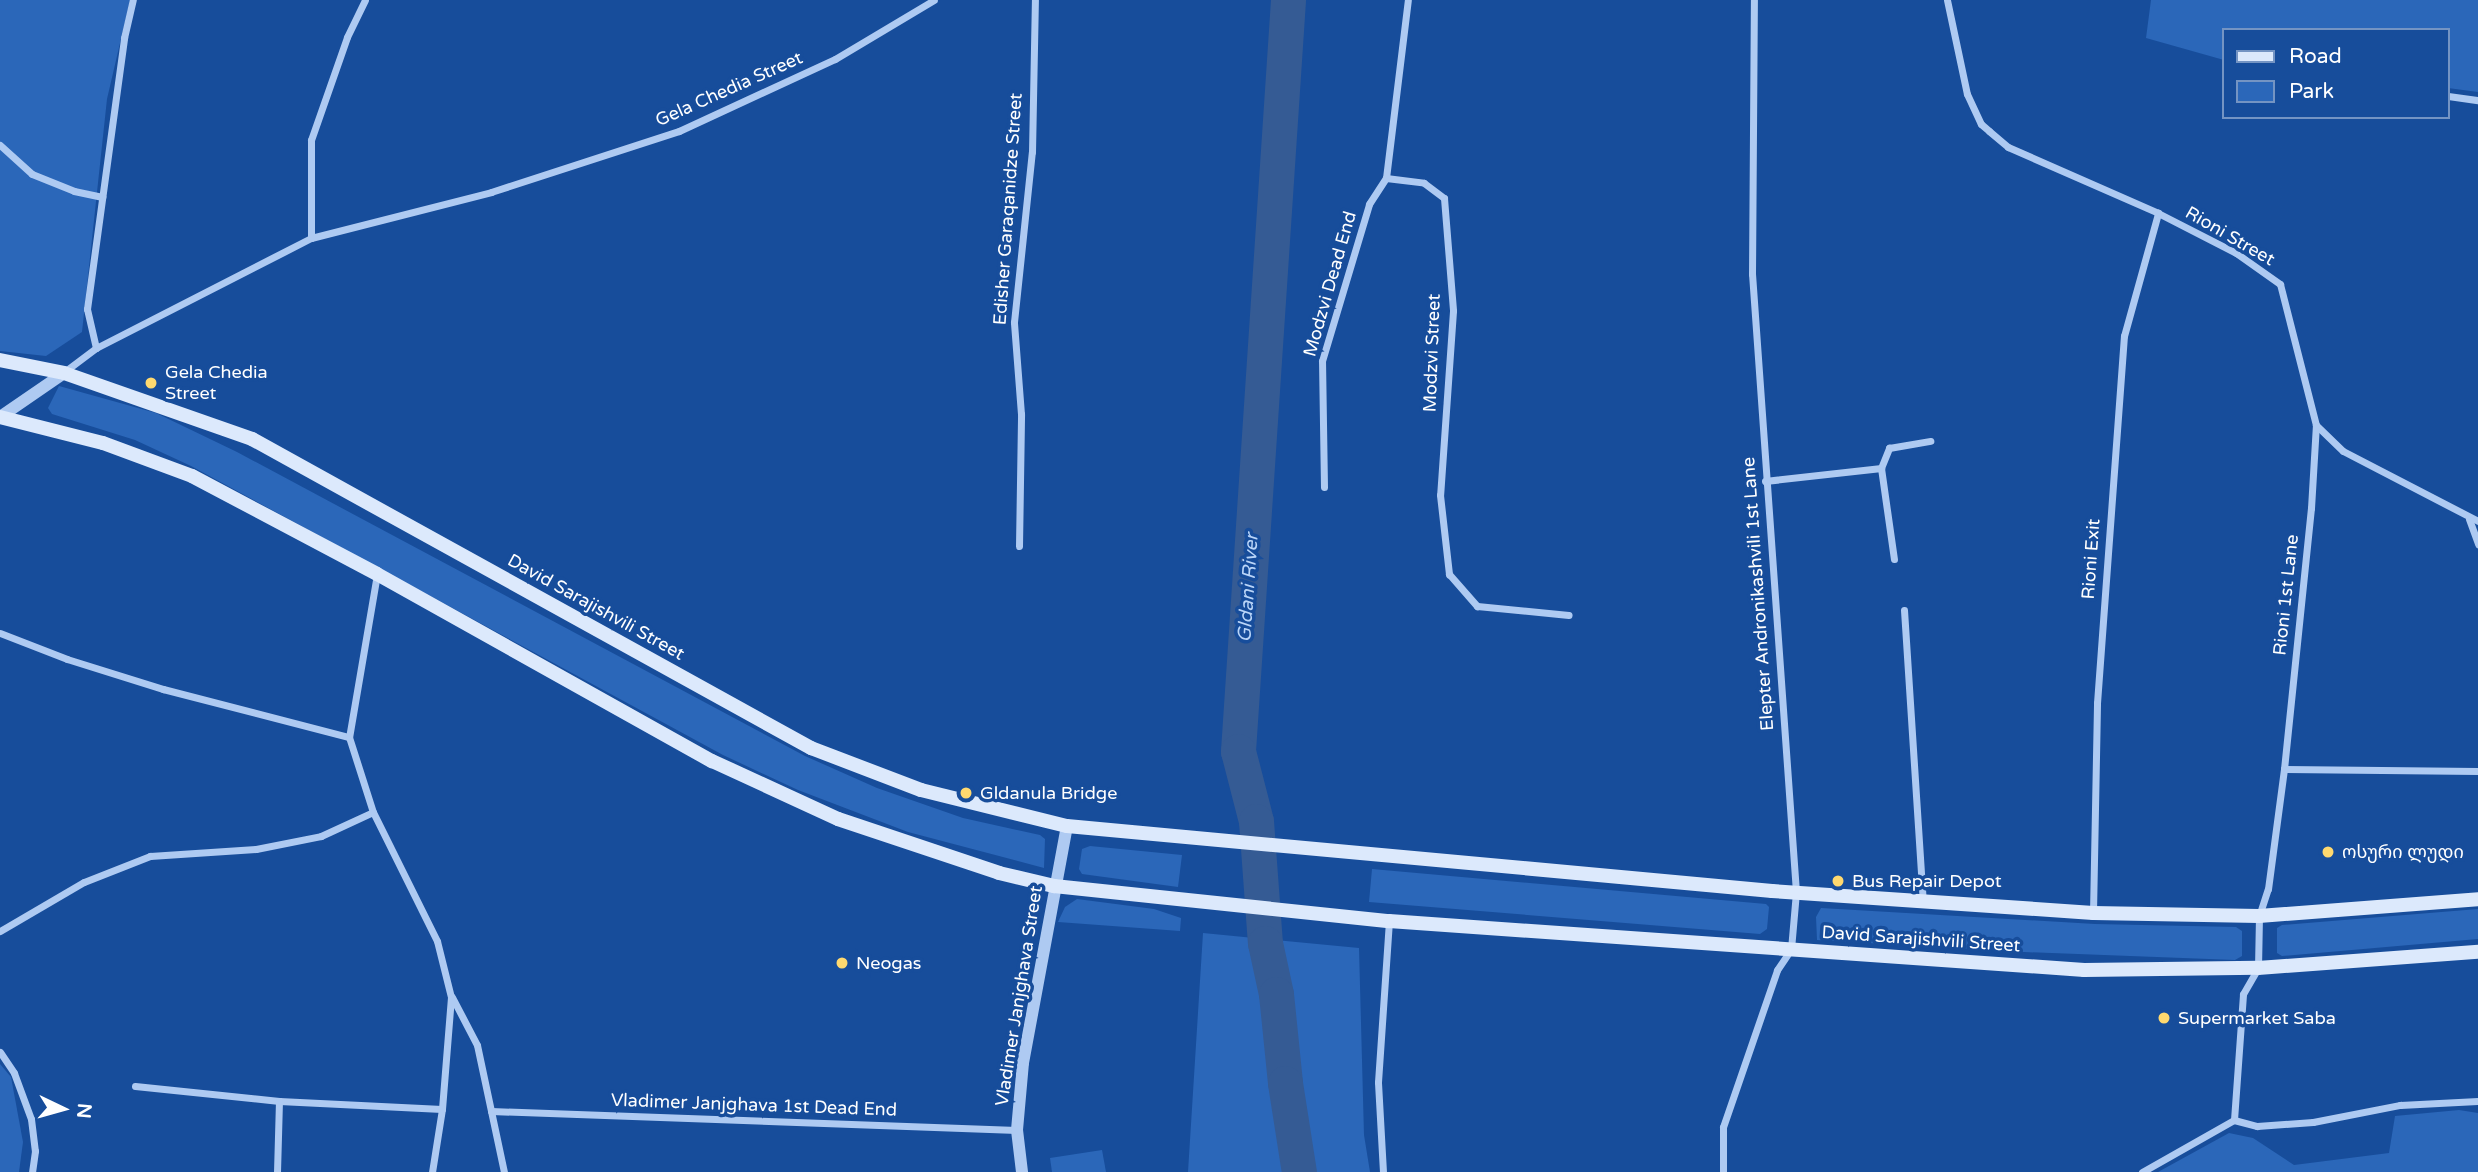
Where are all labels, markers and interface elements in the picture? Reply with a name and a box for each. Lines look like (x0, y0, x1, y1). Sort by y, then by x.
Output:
legend (2222, 28, 2450, 119)
text: Road (2289, 44, 2342, 69)
street label: Gela Chedia Street (652, 47, 806, 131)
text: Park (2289, 79, 2334, 104)
street label: Edisher Garaqanidze Street (989, 92, 1027, 326)
street label: Rioni Street (2181, 202, 2279, 270)
street label: Modzvi Dead End (1299, 209, 1361, 359)
street label: Modzvi Street (1419, 293, 1445, 413)
place label: Gela Chedia Street (165, 362, 268, 404)
marker: Gela Chedia Street (143, 375, 159, 391)
street label: Elepter Andronikashvili 1st Lane (1738, 456, 1778, 732)
street label: Rioni Exit (2077, 518, 2105, 600)
water label: Gldani River (1234, 533, 1264, 643)
street label: Rioni 1st Lane (2269, 533, 2303, 657)
street label: David Sarajishvili Street (504, 549, 688, 665)
place label: Gldanula Bridge (980, 782, 1117, 804)
marker: Gldanula Bridge (958, 785, 974, 801)
place label: ოსური ლუდი (2342, 841, 2464, 863)
marker: ოსური ლუდი (2320, 844, 2336, 860)
place label: Bus Repair Depot (1852, 870, 2002, 892)
marker: Bus Repair Depot (1830, 873, 1846, 889)
street label: Vladimer Janjghava Street (991, 884, 1047, 1108)
street label: David Sarajishvili Street (1821, 921, 2021, 957)
place label: Neogas (856, 952, 921, 974)
marker: Neogas (834, 955, 850, 971)
place label: Supermarket Saba (2178, 1007, 2336, 1029)
marker: Supermarket Saba (2156, 1010, 2172, 1026)
north arrow (28, 1074, 98, 1144)
street label: Vladimer Janjghava 1st Dead End (611, 1089, 897, 1121)
text: N (72, 1102, 96, 1119)

